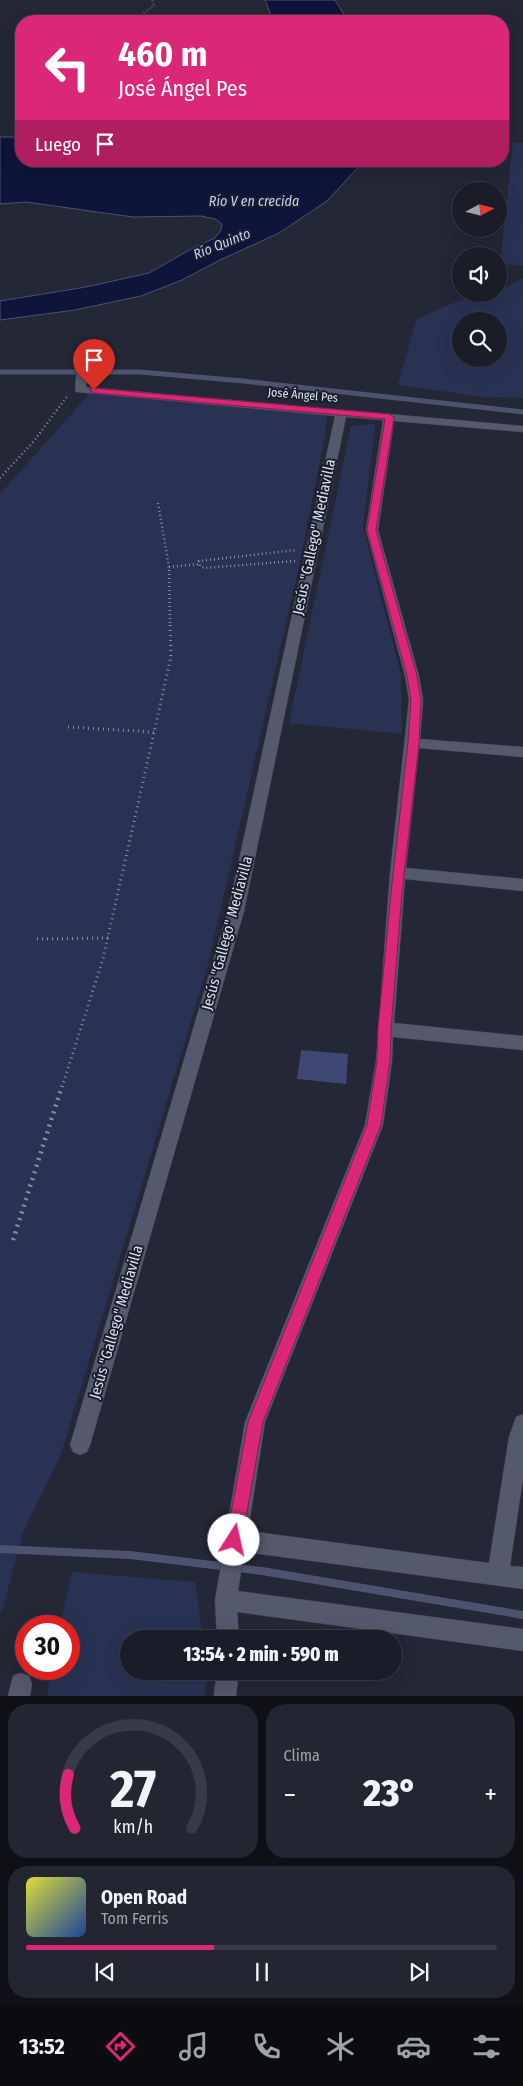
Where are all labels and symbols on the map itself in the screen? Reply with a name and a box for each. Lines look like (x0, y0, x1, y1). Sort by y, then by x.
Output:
north arrow (452, 182, 508, 238)
water label: Río V en crecida (209, 193, 299, 210)
water label: Río Quinto (191, 225, 253, 263)
pin (73, 339, 115, 390)
street label: José Ángel Pes (267, 384, 339, 405)
street label: Jesús "Gallego" Mediavilla (289, 457, 339, 617)
street label: Jesús "Gallego" Mediavilla (198, 854, 256, 1012)
street label: Jesús "Gallego" Mediavilla (85, 1243, 147, 1401)
position arrow (207, 1513, 259, 1565)
speed limit sign: 30 (15, 1615, 80, 1680)

